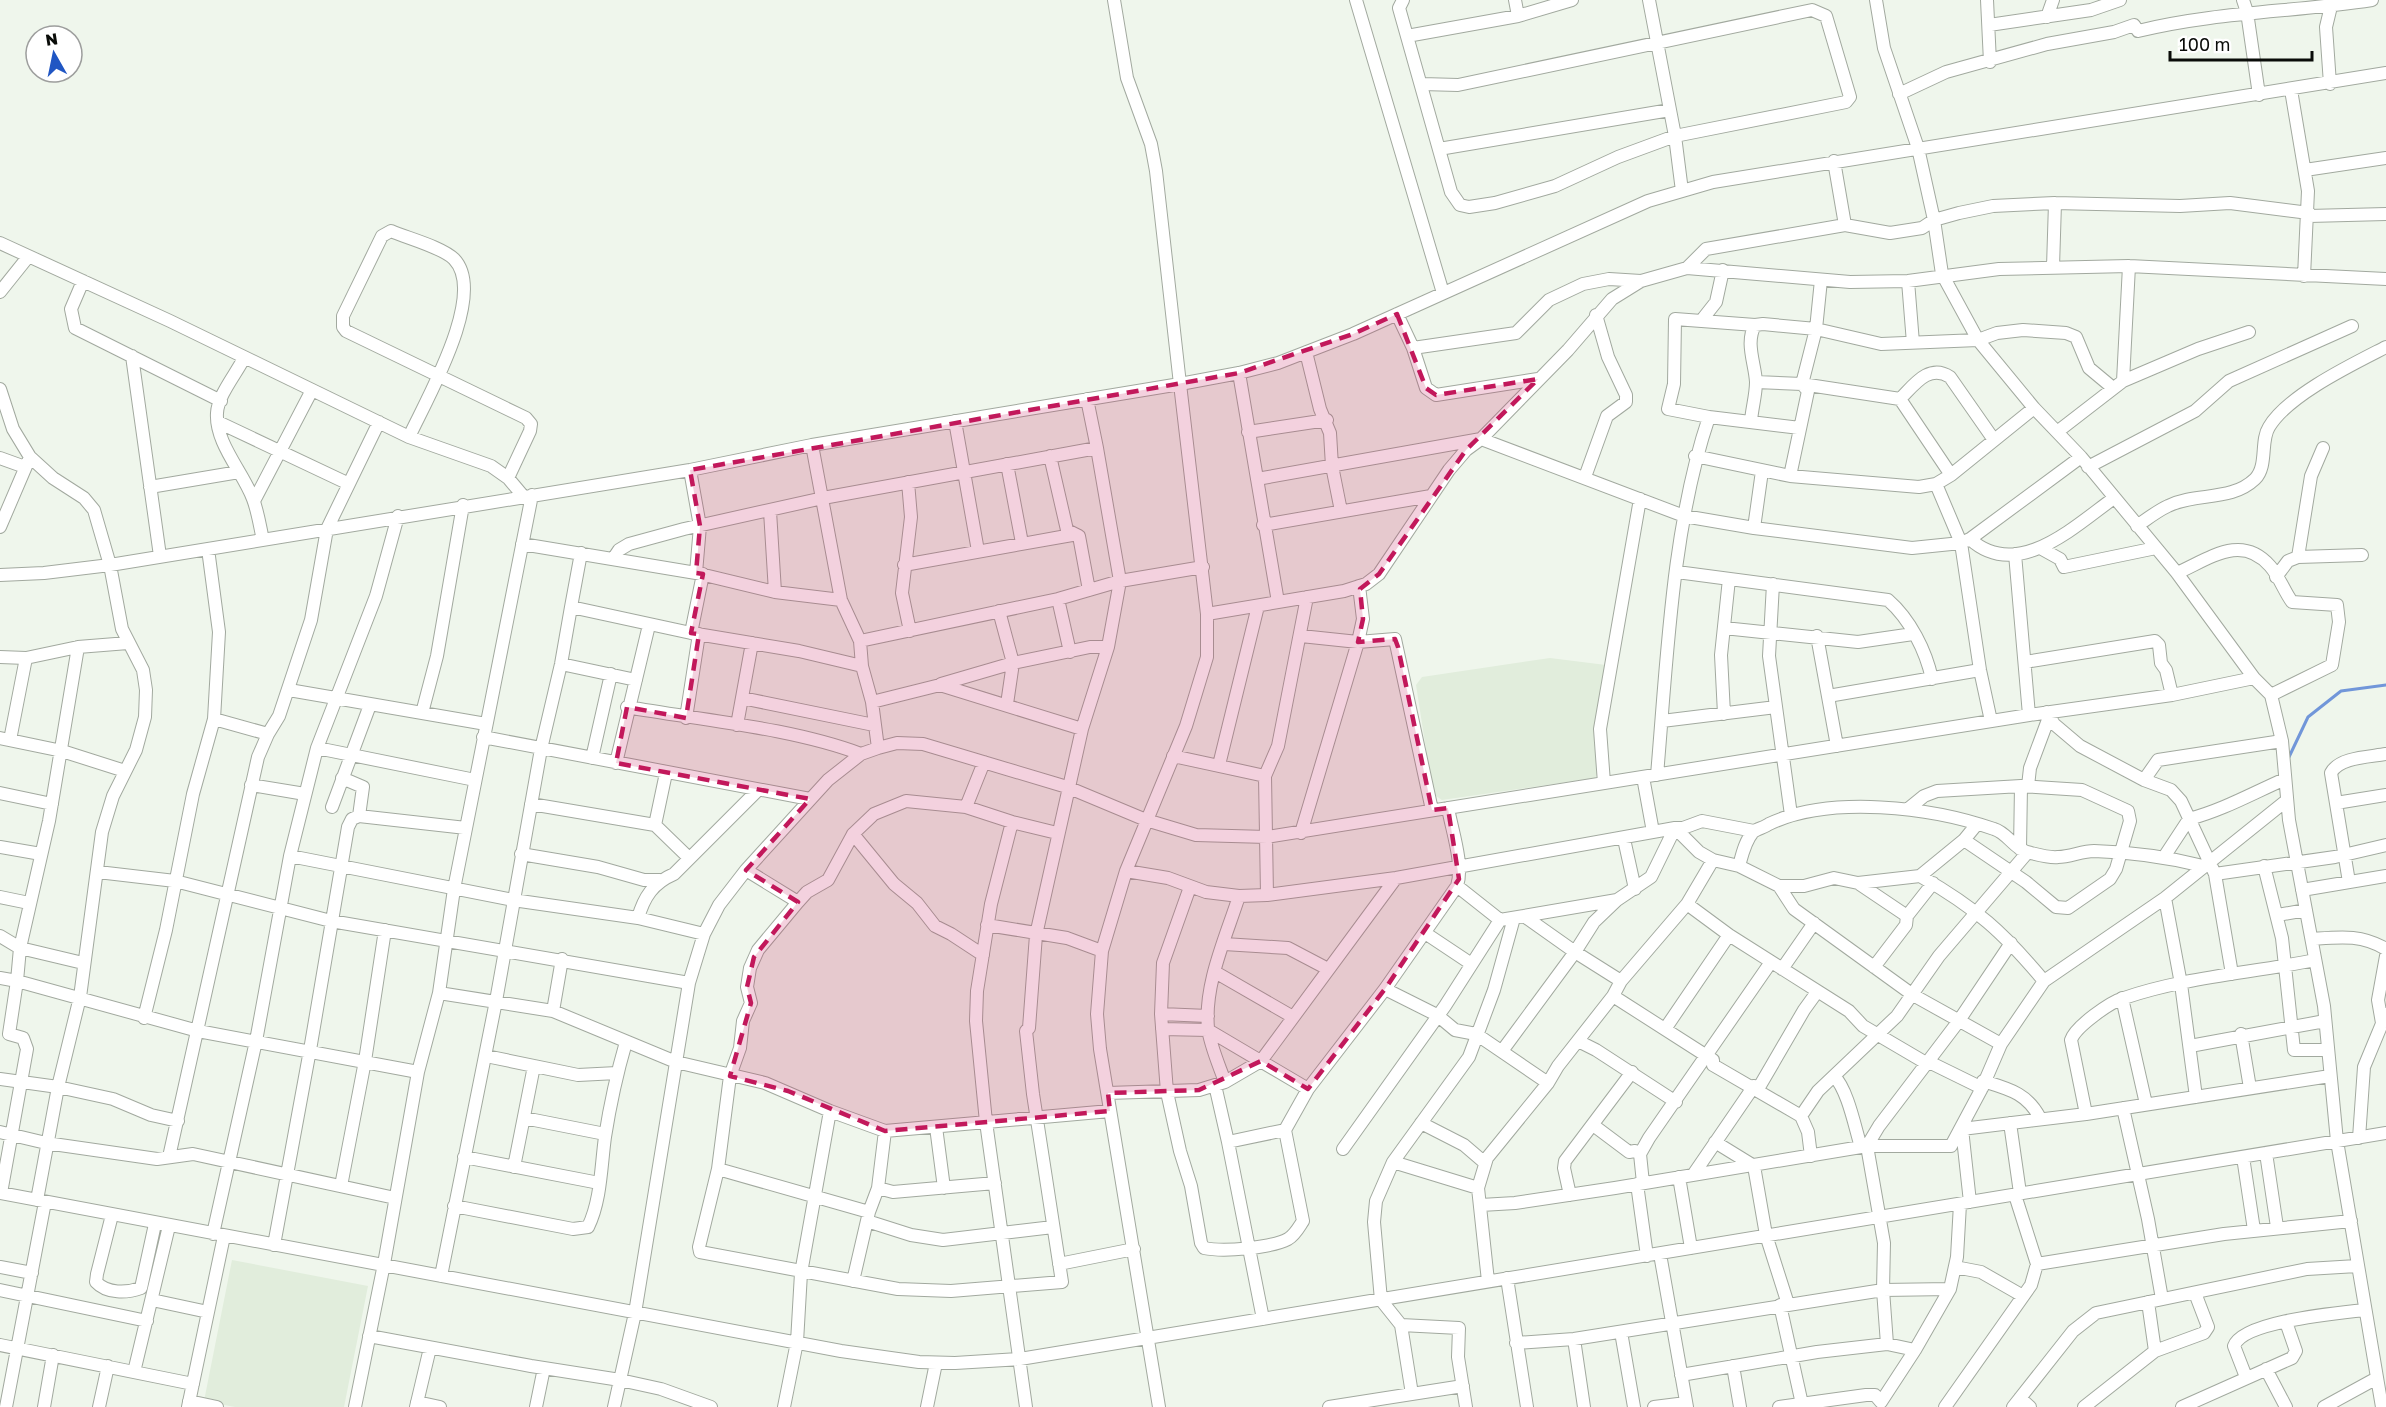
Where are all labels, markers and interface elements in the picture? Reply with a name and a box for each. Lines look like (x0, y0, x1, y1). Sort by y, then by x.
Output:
north arrow (24, 24, 84, 84)
scale bar (2170, 24, 2312, 62)
text: N (44, 28, 59, 50)
text: 100 m (2179, 33, 2230, 55)

